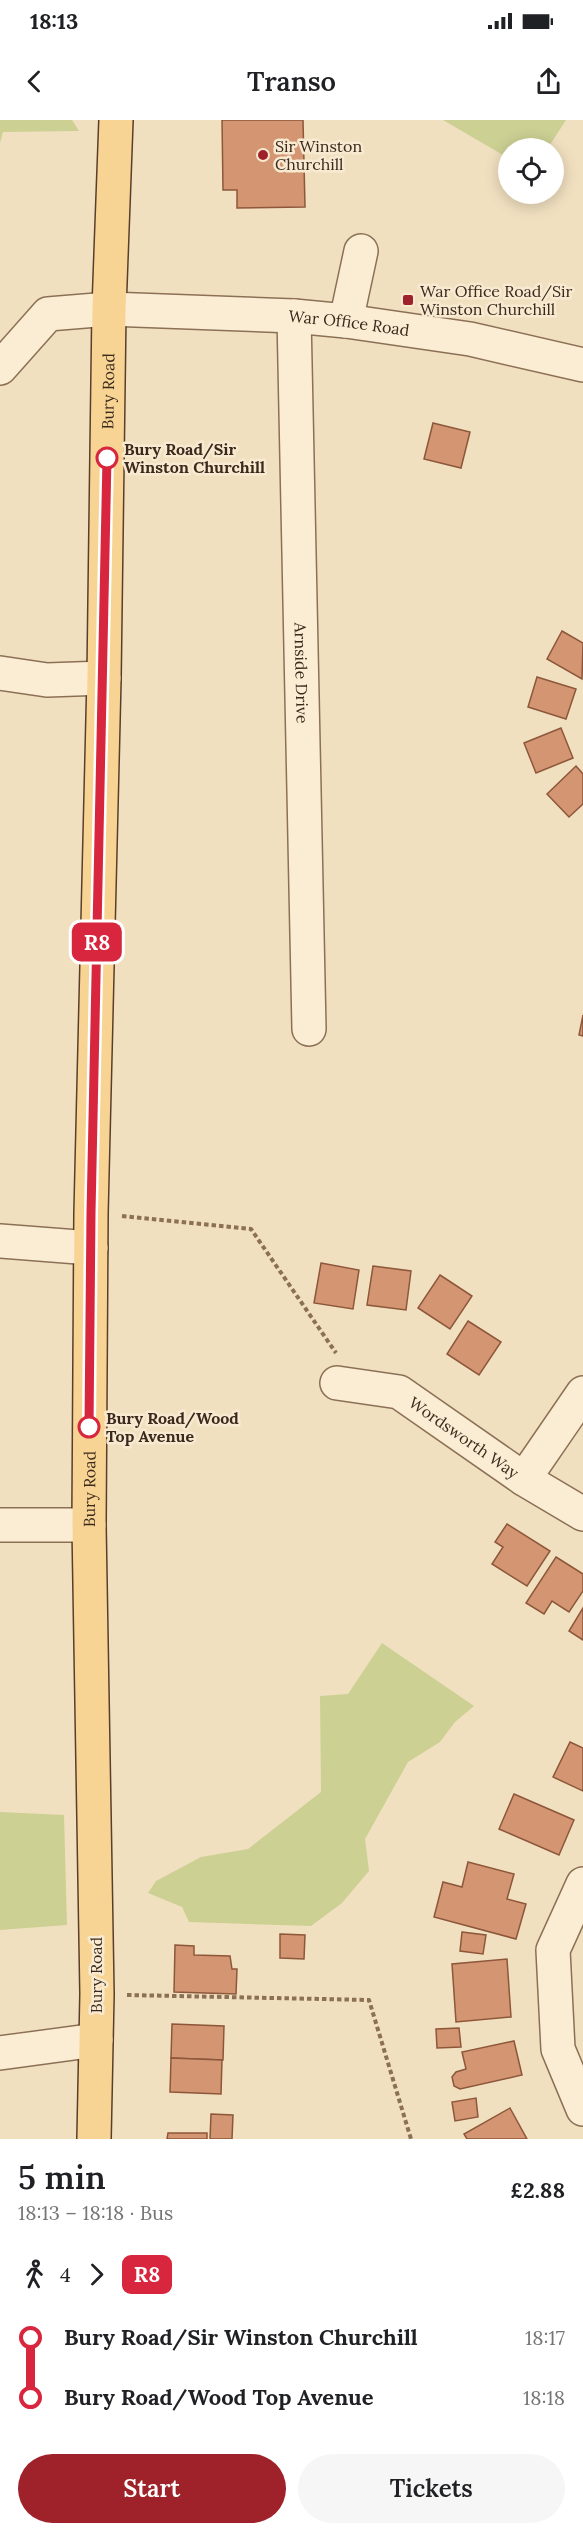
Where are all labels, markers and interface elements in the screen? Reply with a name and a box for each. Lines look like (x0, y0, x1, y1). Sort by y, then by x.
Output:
text: 18:13 (30, 7, 78, 35)
text: Transo (247, 64, 336, 98)
icon: back (18, 65, 51, 98)
icon: share (532, 65, 565, 98)
place label: Sir Winston Churchill (275, 136, 362, 174)
map controls (498, 138, 564, 204)
button: locate (498, 138, 564, 204)
marker: Sir Winston Churchill (256, 148, 270, 162)
place label: War Office Road/Sir Winston Churchill (420, 281, 573, 319)
marker: War Office Road/Sir Winston Churchill (401, 293, 415, 307)
street label: War Office Road (288, 306, 411, 340)
street label: Bury Road (97, 353, 118, 430)
place label: Bury Road/Sir Winston Churchill (124, 439, 265, 477)
marker: Bury Road/Sir Winston Churchill (96, 447, 118, 469)
street label: Arnside Drive (290, 621, 313, 724)
line badge: R8 (70, 922, 124, 962)
text: R8 (84, 929, 110, 956)
street label: Wordsworth Way (405, 1392, 523, 1483)
place label: Bury Road/Wood Top Avenue (106, 1408, 239, 1446)
marker: Bury Road/Wood Top Avenue (78, 1416, 100, 1438)
street label: Bury Road (79, 1450, 99, 1527)
street label: Bury Road (86, 1936, 106, 2013)
text: 5 min (18, 2156, 106, 2198)
text: £2.88 (510, 2176, 565, 2204)
text: 18:13 – 18:18 · Bus (18, 2200, 173, 2225)
icon: walk (18, 2258, 51, 2291)
icon: forward (80, 2258, 113, 2291)
text: R8 (134, 2261, 160, 2288)
text: 4 (60, 2262, 71, 2287)
text: Bury Road/Sir Winston Churchill (64, 2323, 418, 2351)
text: 18:17 (525, 2325, 565, 2350)
text: Bury Road/Wood Top Avenue (64, 2383, 374, 2411)
text: 18:18 (523, 2385, 565, 2410)
button: Start (18, 2454, 286, 2523)
button: Tickets (298, 2454, 565, 2523)

